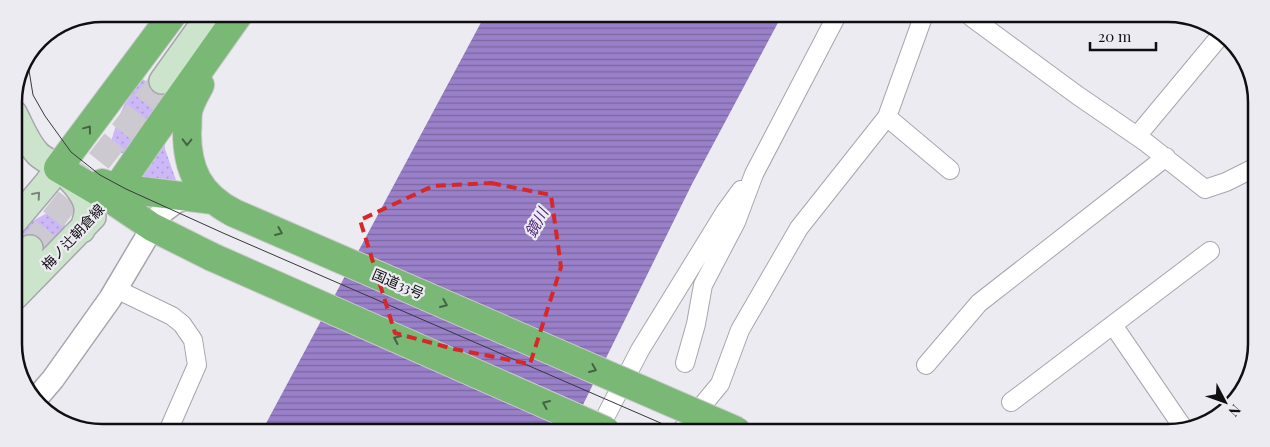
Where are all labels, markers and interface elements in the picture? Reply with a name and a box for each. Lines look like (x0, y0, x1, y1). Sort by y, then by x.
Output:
scale bar (1090, 20, 1156, 52)
text: 20 m (1098, 26, 1132, 46)
one-way arrow (82, 125, 91, 135)
one-way arrow (182, 138, 192, 146)
one-way arrow (31, 191, 40, 200)
street label: 梅ノ辻朝倉線 (37, 199, 108, 274)
water label: 鏡川 (520, 203, 553, 240)
one-way arrow (274, 226, 283, 237)
street label: 国道33号 (369, 264, 427, 303)
one-way arrow (439, 297, 448, 308)
one-way arrow (393, 334, 402, 345)
one-way arrow (588, 362, 597, 373)
north arrow (1200, 377, 1250, 427)
one-way arrow (542, 400, 551, 411)
text: N (1225, 401, 1246, 421)

